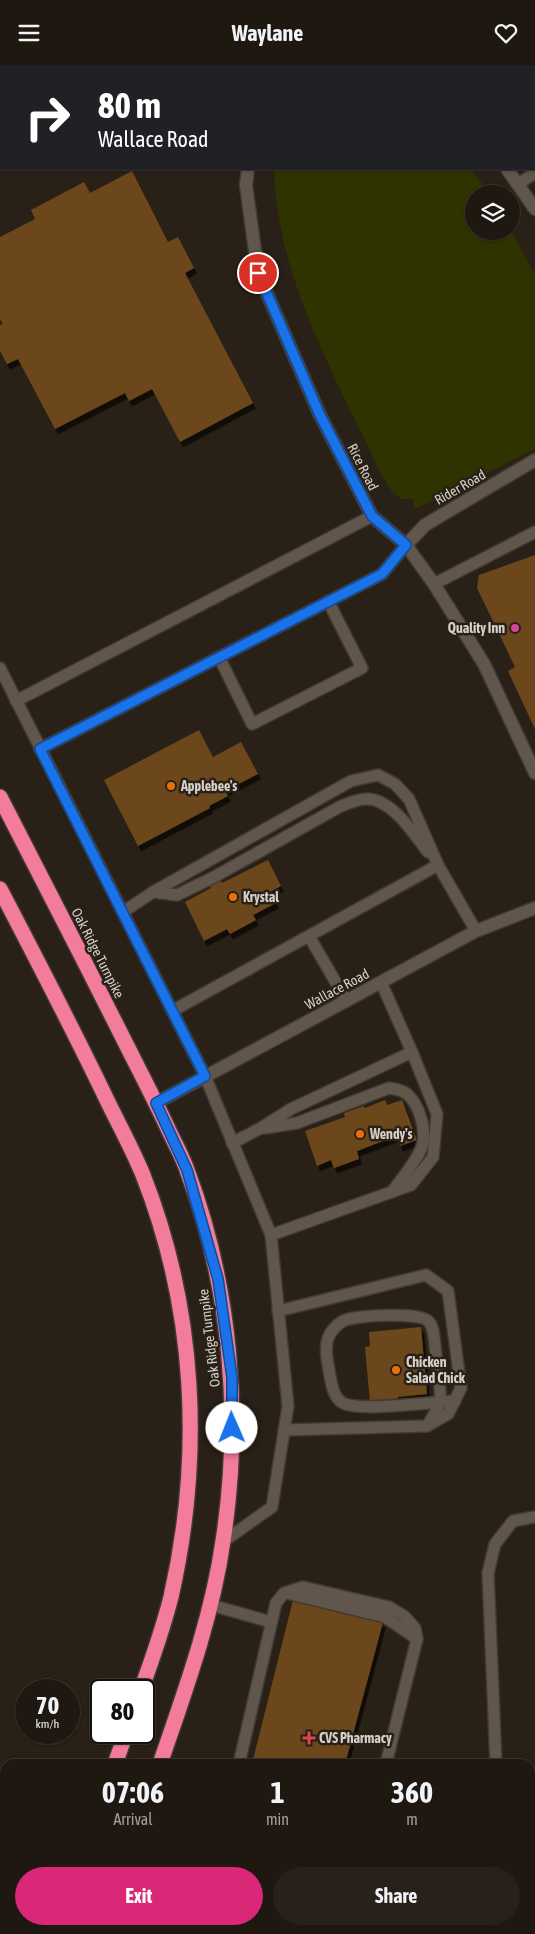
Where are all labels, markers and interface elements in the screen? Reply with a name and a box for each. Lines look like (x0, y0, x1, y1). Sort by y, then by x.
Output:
icon: menu (15, 19, 43, 47)
icon: heart (492, 19, 520, 47)
text: Waylane (232, 20, 303, 46)
icon: right (15, 85, 80, 150)
text: 80 m (98, 85, 161, 125)
text: Wallace Road (98, 126, 209, 152)
map controls (465, 185, 520, 240)
button: layers (465, 185, 520, 240)
pin (237, 252, 279, 294)
icon: arrive (244, 259, 272, 287)
street label: Rice Road (344, 441, 382, 493)
street label: Rider Road (432, 466, 488, 508)
place label: Quality Inn (448, 620, 505, 636)
marker: Quality Inn (509, 622, 521, 634)
place label: Applebee's (180, 778, 237, 794)
marker: Applebee's (165, 780, 177, 792)
place label: Krystal (243, 889, 279, 905)
marker: Krystal (227, 891, 239, 903)
street label: Oak Ridge Turnpike (68, 905, 128, 1001)
street label: Wallace Road (302, 965, 372, 1013)
place label: Wendy's (369, 1126, 413, 1142)
marker: Wendy's (354, 1128, 366, 1140)
street label: Oak Ridge Turnpike (195, 1288, 223, 1388)
place label: Chicken Salad Chick (406, 1354, 466, 1386)
marker: Chicken Salad Chick (390, 1364, 402, 1376)
position arrow (205, 1401, 257, 1453)
speed limit sign: 80 (90, 1679, 155, 1744)
text: 70 (36, 1691, 59, 1719)
text: km/h (36, 1717, 59, 1731)
place label: CVS Pharmacy (319, 1730, 392, 1746)
marker: CVS Pharmacy (303, 1732, 315, 1744)
text: 07:06 (102, 1775, 164, 1809)
text: 1 (270, 1775, 285, 1809)
text: 360 (391, 1775, 433, 1809)
text: Arrival (113, 1810, 153, 1828)
text: min (266, 1810, 289, 1828)
text: m (406, 1810, 418, 1828)
button: Exit (15, 1867, 263, 1925)
button: Share (273, 1867, 520, 1925)

